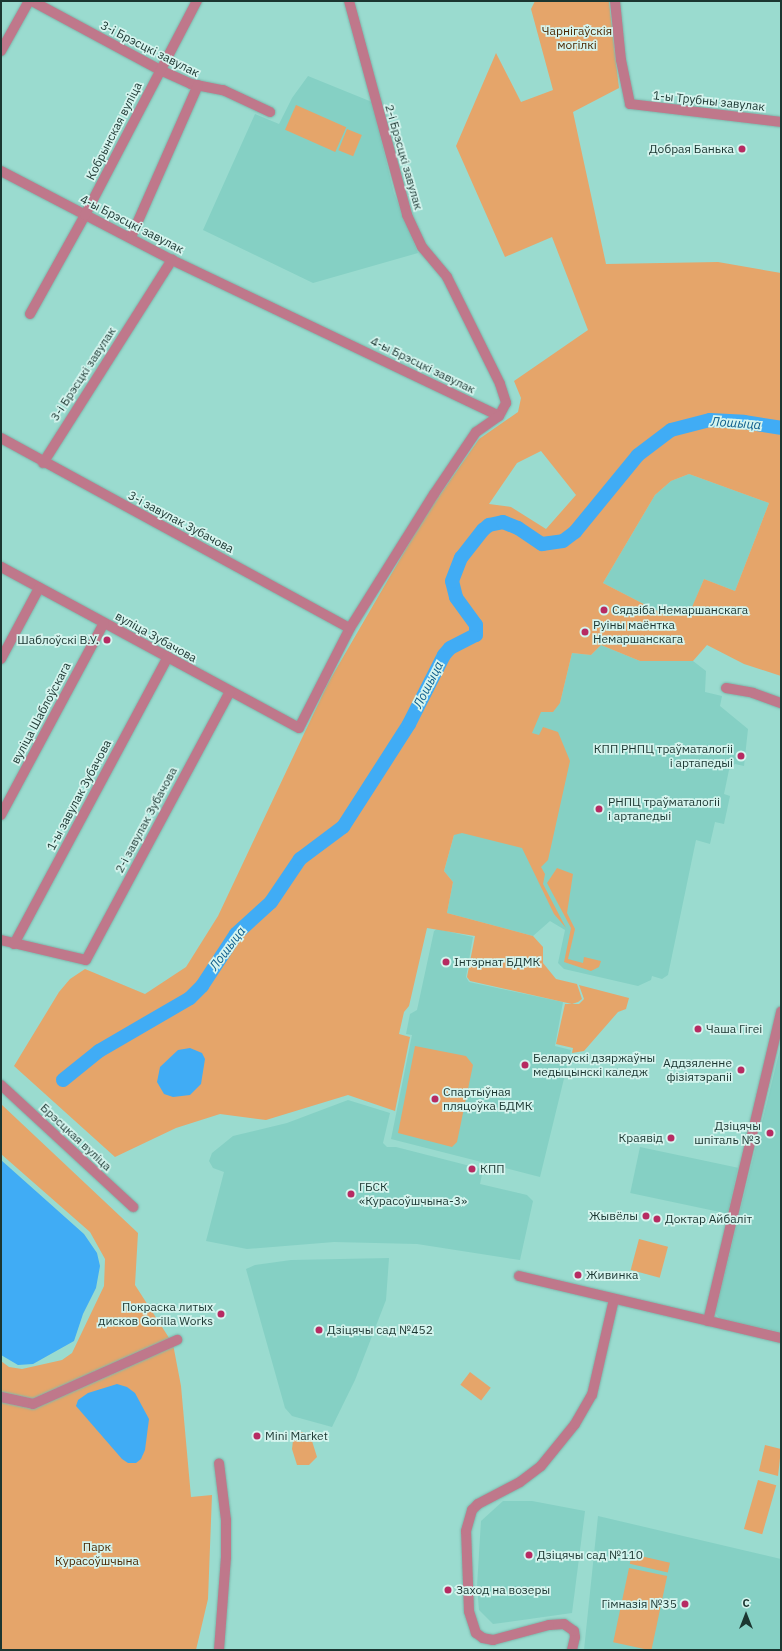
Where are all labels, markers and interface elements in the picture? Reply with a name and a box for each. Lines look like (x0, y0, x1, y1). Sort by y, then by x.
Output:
street label: 3-і Брэсцкі завулак (98, 18, 202, 80)
park label: Чарнігаўскія могілкі (542, 24, 612, 52)
street label: Кобрынская вуліца (83, 80, 145, 182)
street label: 1-ы Трубны завулак (652, 88, 766, 114)
street label: 2-і Брэсцкі завулак (382, 103, 426, 211)
place label: Добрая Банька (649, 142, 734, 156)
marker: Добрая Банька (737, 144, 747, 154)
street label: 4-ы Брэсцкі завулак (78, 192, 186, 256)
street label: 3-і Брэсцкі завулак (47, 324, 119, 424)
street label: 4-ы Брэсцкі завулак (368, 333, 478, 397)
water label: Лошыца (710, 414, 762, 434)
street label: 3-і завулак Зубачова (126, 488, 236, 556)
place label: Сядзіба Немаршанскага (612, 603, 748, 617)
marker: Сядзіба Немаршанскага (599, 605, 609, 615)
street label: вуліца Зубачова (113, 609, 199, 665)
place label: Руіны маёнтка Немаршанскага (593, 618, 683, 646)
marker: Руіны маёнтка Немаршанскага (580, 627, 590, 637)
place label: Шаблоўскі В.У. (17, 633, 99, 647)
marker: Шаблоўскі В.У. (102, 635, 112, 645)
water label: Лошыца (411, 659, 447, 711)
street label: вуліца Шаблоўскага (8, 660, 74, 766)
street label: 1-ы завулак Зубачова (44, 737, 114, 853)
place label: КПП РНПЦ траўматалогіі і артапедыі (594, 742, 733, 770)
marker: КПП РНПЦ траўматалогіі і артапедыі (736, 751, 746, 761)
street label: 2-і завулак Зубачова (112, 765, 180, 875)
place label: РНПЦ траўматалогіі і артапедыі (608, 795, 720, 823)
marker: РНПЦ траўматалогіі і артапедыі (593, 803, 605, 815)
water label: Лошыца (207, 924, 249, 974)
place label: Інтэрнат БДМК (454, 955, 540, 969)
marker: Інтэрнат БДМК (441, 957, 451, 967)
place label: Чаша Гігеі (706, 1022, 762, 1036)
marker: Чаша Гігеі (693, 1024, 703, 1034)
place label: Беларускі дзяржаўны медыцынскі каледж (533, 1051, 655, 1079)
place label: Аддзяленне фізіятэрапіі (663, 1056, 732, 1084)
marker: Беларускі дзяржаўны медыцынскі каледж (520, 1060, 530, 1070)
marker: Аддзяленне фізіятэрапіі (735, 1064, 747, 1076)
place label: Спартыўная пляцоўка БДМК (443, 1085, 533, 1113)
marker: Спартыўная пляцоўка БДМК (430, 1094, 440, 1104)
street label: Брэсцкая вуліца (37, 1100, 115, 1174)
place label: Дзіцячы шпіталь №3 (694, 1119, 761, 1147)
marker: Дзіцячы шпіталь №3 (764, 1127, 776, 1139)
place label: Краявід (618, 1131, 663, 1145)
marker: Краявід (666, 1133, 676, 1143)
place label: КПП (480, 1162, 505, 1176)
marker: КПП (467, 1164, 477, 1174)
place label: ГБСК «Курасоўшчына-3» (359, 1180, 467, 1208)
marker: ГБСК «Курасоўшчына-3» (346, 1189, 356, 1199)
place label: Жывёлы (589, 1209, 638, 1223)
marker: Жывёлы (641, 1211, 651, 1221)
place label: Доктар Айбаліт (665, 1212, 752, 1226)
marker: Доктар Айбаліт (652, 1214, 662, 1224)
place label: Живинка (586, 1268, 638, 1282)
marker: Живинка (573, 1270, 583, 1280)
place label: Покраска литых дисков Gorilla Works (98, 1300, 213, 1328)
marker: Покраска литых дисков Gorilla Works (216, 1309, 226, 1319)
place label: Дзіцячы сад №452 (327, 1323, 433, 1337)
marker: Дзіцячы сад №452 (314, 1325, 324, 1335)
place label: Mini Market (265, 1429, 328, 1443)
marker: Mini Market (252, 1431, 262, 1441)
park label: Парк Курасоўшчына (55, 1540, 139, 1568)
place label: Дзіцячы сад №110 (537, 1548, 643, 1562)
marker: Дзіцячы сад №110 (524, 1550, 534, 1560)
place label: Заход на возеры (456, 1583, 550, 1597)
marker: Заход на возеры (443, 1585, 453, 1595)
north arrow (726, 1595, 766, 1635)
text: С (742, 1596, 750, 1610)
place label: Гімназія №35 (601, 1597, 677, 1611)
marker: Гімназія №35 (680, 1599, 690, 1609)

